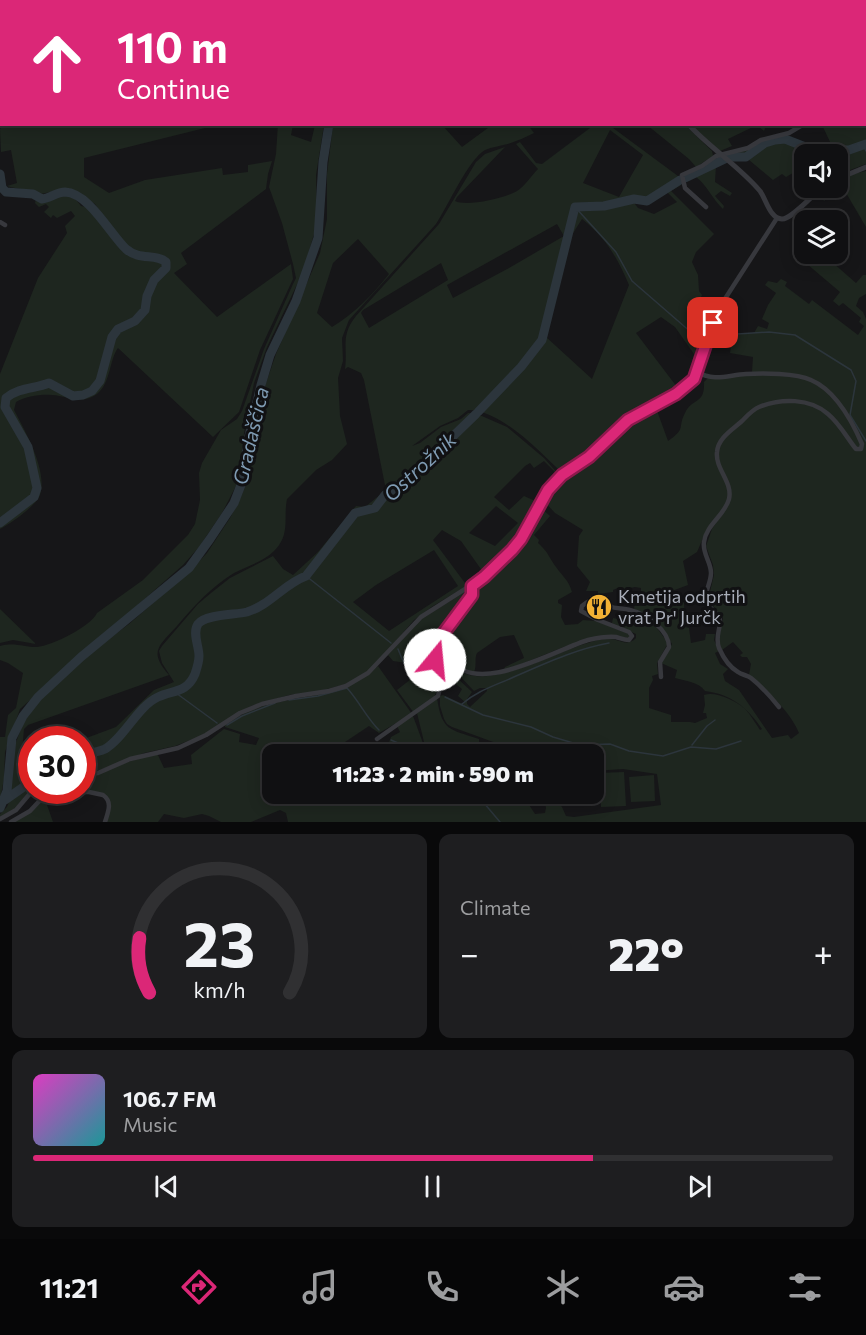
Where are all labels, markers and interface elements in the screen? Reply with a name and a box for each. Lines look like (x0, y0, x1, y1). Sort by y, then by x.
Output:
text: 110 m (117, 20, 228, 72)
icon: ahead (18, 24, 96, 102)
text: Continue (117, 72, 230, 105)
map controls (794, 144, 848, 264)
button: sound (794, 144, 848, 198)
button: layers (794, 210, 848, 264)
pin (687, 297, 738, 348)
icon: arrive (696, 306, 729, 339)
water label: Gradaščica (227, 385, 273, 487)
water label: Ostrožnik (378, 426, 461, 506)
place label: Kmetija odprtih vrat Pr' Jurčk (618, 585, 746, 628)
restaurant icon: Kmetija odprtih vrat Pr' Jurčk (584, 592, 614, 622)
position arrow (403, 628, 467, 692)
speed limit sign: 30 (18, 726, 96, 804)
text: 11:23 · 2 min · 590 m (332, 760, 534, 787)
text: Climate (460, 895, 530, 919)
text: 23 (184, 904, 255, 980)
text: 22° (608, 925, 684, 980)
text: − (460, 932, 479, 973)
text: + (814, 932, 833, 973)
text: km/h (193, 976, 246, 1002)
text: 106.7 FM (123, 1085, 217, 1112)
text: Music (123, 1112, 177, 1136)
icon: previous (150, 1170, 183, 1203)
icon: pause (416, 1170, 449, 1203)
icon: next (683, 1170, 716, 1203)
icon: directions (178, 1266, 220, 1308)
icon: music (299, 1266, 341, 1308)
icon: phone (421, 1266, 463, 1308)
icon: climate (542, 1266, 584, 1308)
icon: car (663, 1266, 705, 1308)
icon: filters (784, 1266, 826, 1308)
text: 11:21 (40, 1271, 99, 1304)

